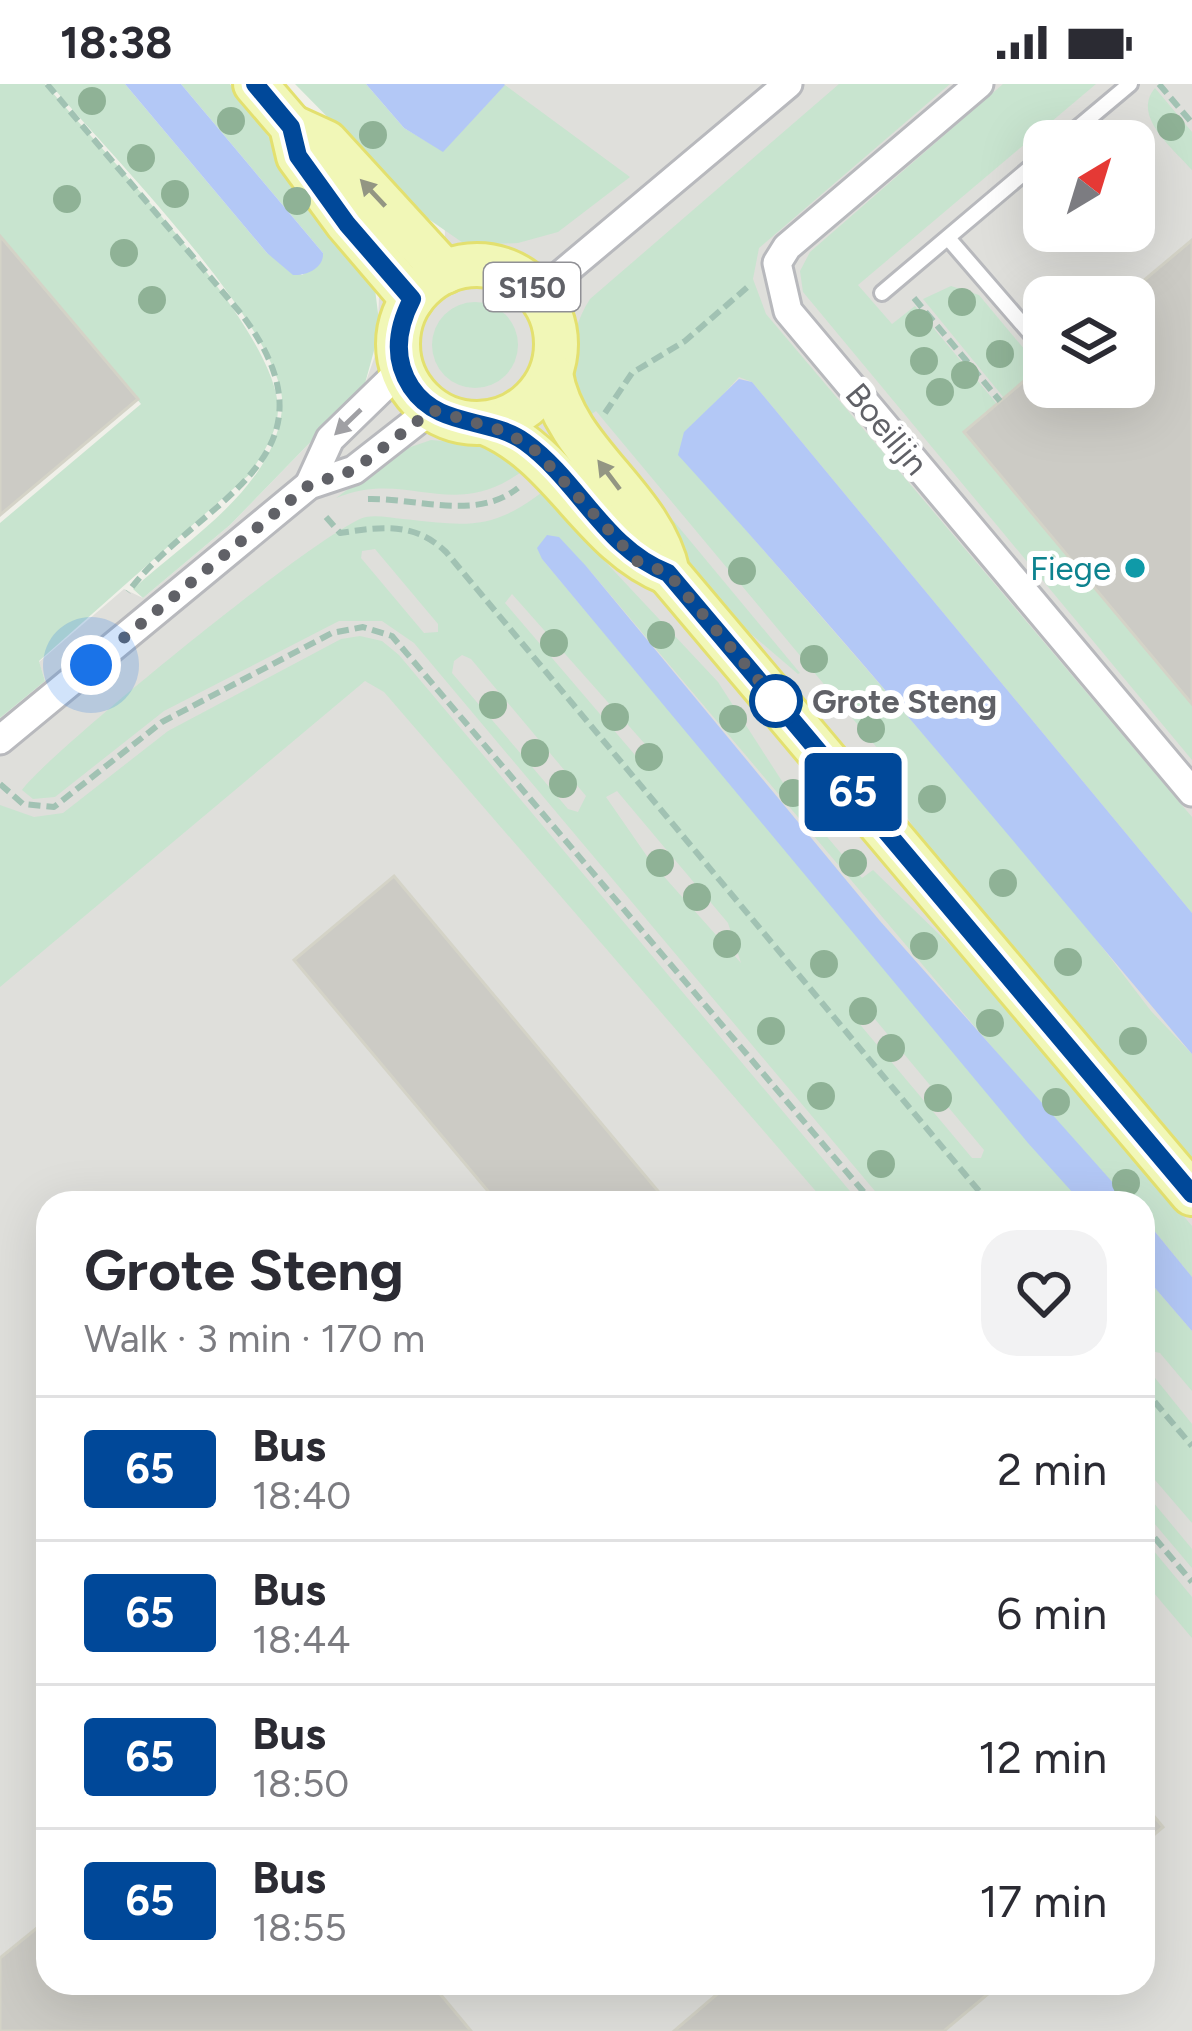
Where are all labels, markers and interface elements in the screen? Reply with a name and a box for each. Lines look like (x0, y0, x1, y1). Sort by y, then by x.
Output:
text: 18:38 (60, 15, 173, 69)
north arrow (1023, 120, 1155, 252)
map controls (1023, 120, 1155, 408)
one-way arrow (359, 178, 387, 207)
road number: S150 (484, 263, 580, 311)
button: layers (1023, 276, 1155, 408)
street label: Boeilijn (838, 375, 936, 483)
one-way arrow (334, 407, 363, 435)
one-way arrow (597, 459, 622, 490)
place label: Fiege (1030, 549, 1111, 588)
marker: Fiege (1122, 555, 1148, 581)
your location (61, 635, 121, 695)
marker: Grote Steng (751, 676, 801, 726)
place label: Grote Steng (812, 682, 997, 721)
line badge: 65 (799, 753, 907, 831)
text: 65 (829, 766, 877, 817)
button: heart (981, 1230, 1107, 1356)
text: Grote Steng (84, 1236, 404, 1304)
text: Walk · 3 min · 170 m (84, 1315, 425, 1362)
text: Bus (252, 1418, 326, 1472)
text: 2 min (997, 1442, 1107, 1496)
text: 65 (126, 1443, 174, 1494)
text: 18:40 (252, 1472, 351, 1519)
text: Bus (252, 1562, 326, 1616)
text: 6 min (997, 1586, 1107, 1640)
text: 65 (126, 1587, 174, 1638)
text: 18:44 (252, 1616, 350, 1663)
text: Bus (252, 1706, 326, 1760)
text: 12 min (978, 1730, 1107, 1784)
text: 65 (126, 1731, 174, 1782)
text: 18:50 (252, 1760, 349, 1807)
text: Bus (252, 1850, 326, 1904)
text: 17 min (979, 1874, 1107, 1928)
text: 65 (126, 1875, 174, 1926)
text: 18:55 (252, 1904, 347, 1951)

